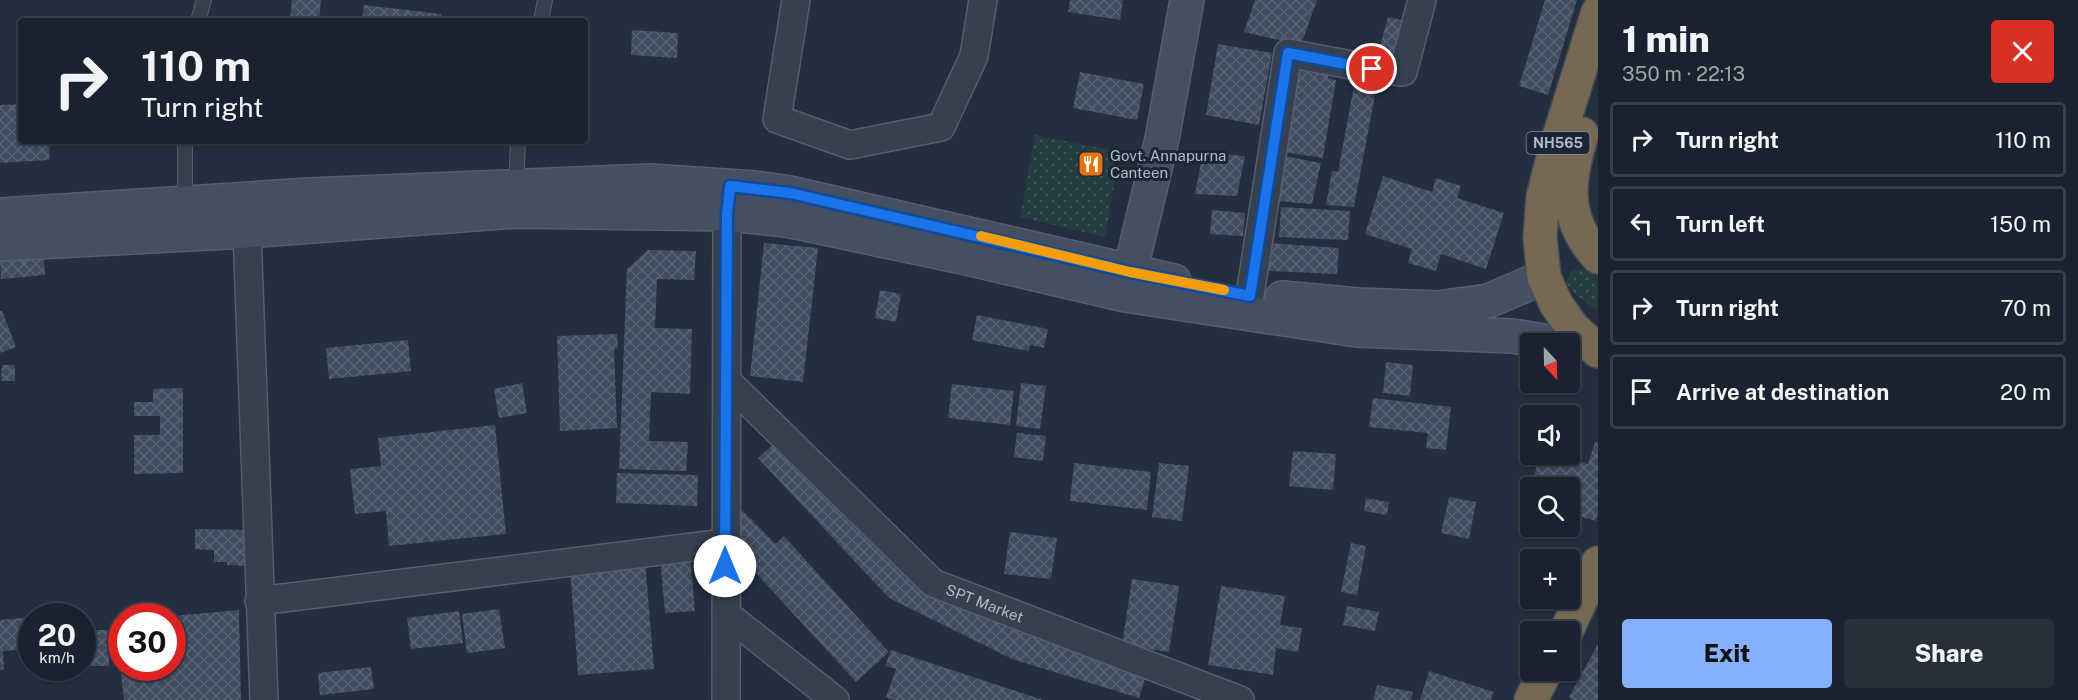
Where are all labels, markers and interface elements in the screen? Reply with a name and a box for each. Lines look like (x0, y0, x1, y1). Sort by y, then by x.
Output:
text: 1 min (1622, 18, 1710, 60)
button: close (1991, 20, 2054, 83)
text: 110 m (141, 41, 251, 90)
icon: right (42, 42, 120, 120)
pin (1346, 43, 1397, 94)
icon: arrive (1355, 52, 1388, 85)
text: 350 m · 22:13 (1622, 62, 1745, 86)
text: Turn right (141, 91, 264, 123)
icon: right (1625, 123, 1658, 156)
text: Turn right (1676, 127, 1779, 153)
text: 110 m (1995, 127, 2051, 153)
road number: NH565 (1526, 132, 1590, 154)
place label: Govt. Annapurna Canteen (1110, 147, 1226, 181)
restaurant icon: Govt. Annapurna Canteen (1076, 149, 1106, 179)
icon: left (1625, 207, 1658, 240)
text: Turn left (1676, 211, 1765, 237)
text: 150 m (1990, 211, 2051, 237)
icon: right (1625, 291, 1658, 324)
text: Turn right (1676, 295, 1779, 321)
text: 70 m (2000, 295, 2051, 321)
north arrow (1520, 333, 1580, 393)
map controls (1520, 333, 1580, 681)
icon: arrive (1625, 375, 1658, 408)
text: Arrive at destination (1676, 379, 1889, 405)
text: 20 m (2000, 379, 2051, 405)
button: sound (1520, 405, 1580, 465)
button: search (1520, 477, 1580, 537)
position arrow (693, 534, 757, 598)
button: + (1520, 549, 1580, 609)
street label: SPT Market (944, 580, 1026, 625)
speed limit sign: 30 (108, 603, 186, 681)
text: 20 (38, 617, 76, 653)
button: Exit (1622, 619, 1832, 688)
button: Share (1844, 619, 2054, 688)
button: − (1520, 621, 1580, 681)
text: km/h (39, 649, 75, 666)

